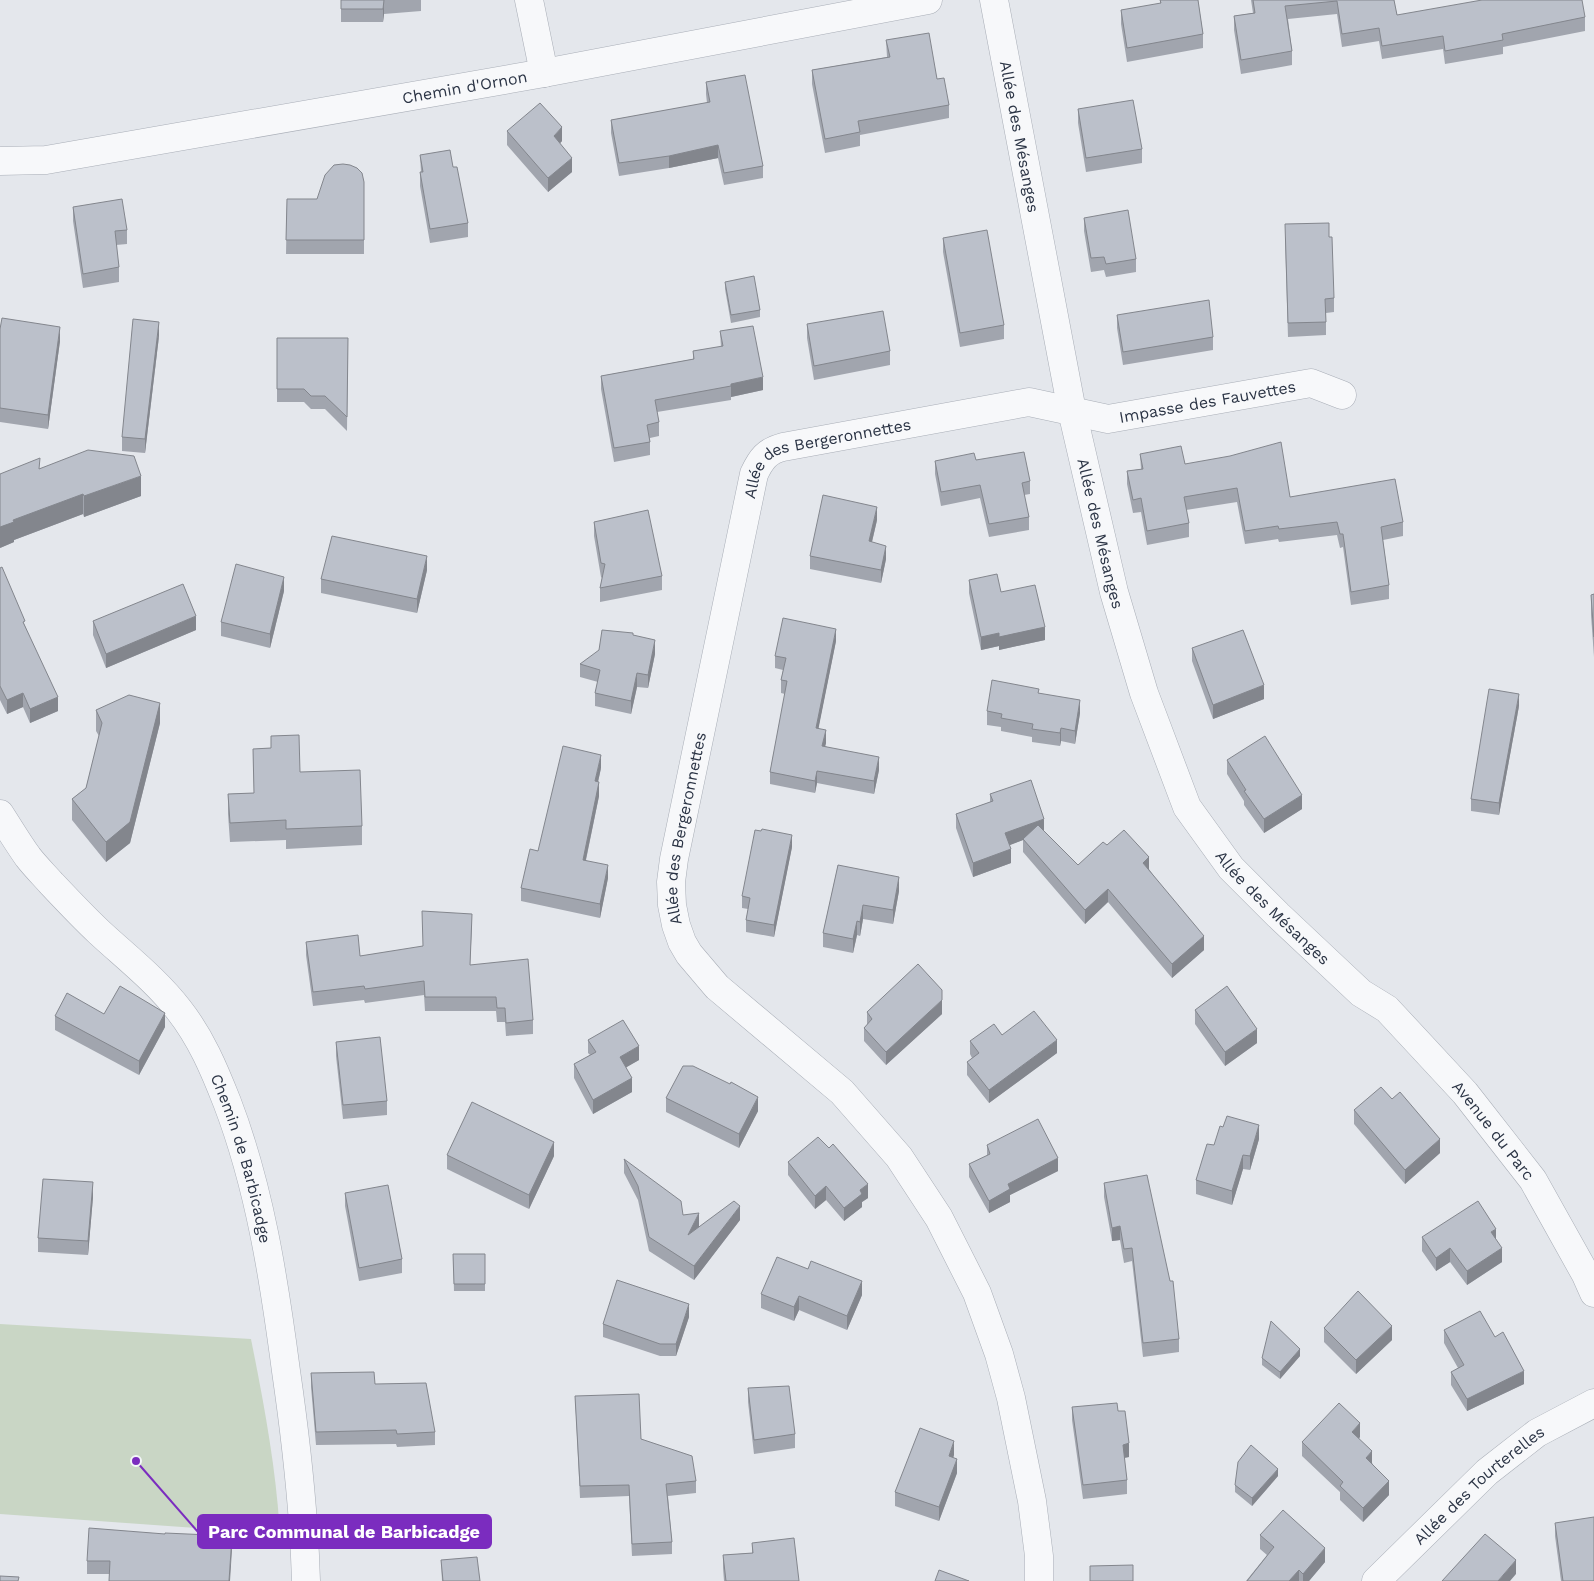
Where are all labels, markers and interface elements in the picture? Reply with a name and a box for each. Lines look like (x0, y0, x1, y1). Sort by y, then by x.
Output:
street label: Allée des Mésanges (996, 59, 1043, 214)
street label: Chemin d'Ornon (401, 67, 529, 108)
street label: Impasse des Fauvettes (1118, 377, 1297, 427)
street label: Allée des Bergeronnettes (740, 415, 913, 500)
street label: Allée des Mésanges (1073, 456, 1127, 611)
street label: Allée des Bergeronnettes (662, 730, 710, 927)
street label: Allée des Mésanges (1211, 847, 1334, 969)
street label: Chemin de Barbicadge (207, 1071, 275, 1245)
street label: Avenue du Parc (1448, 1077, 1538, 1184)
street label: Allée des Tourterelles (1410, 1422, 1548, 1549)
callout: Parc Communal de Barbicadge (198, 1515, 491, 1548)
text: Parc Communal de Barbicadge (208, 1521, 480, 1542)

